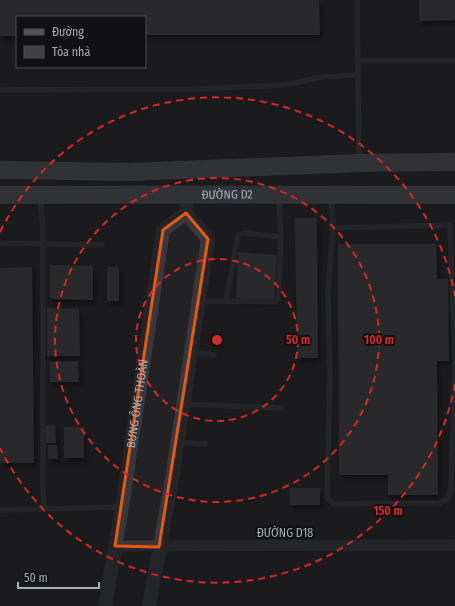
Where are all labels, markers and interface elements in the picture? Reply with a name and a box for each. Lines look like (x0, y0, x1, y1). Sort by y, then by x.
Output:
legend (16, 16, 146, 68)
text: Đường (52, 25, 84, 39)
text: Tòa nhà (52, 45, 90, 59)
street label: ĐƯỜNG D2 (201, 187, 253, 202)
centre of rings (210, 333, 224, 347)
text: 50 m (286, 333, 310, 347)
text: 100 m (364, 333, 394, 347)
street label: BƯNG ÔNG THOÀN (124, 358, 151, 449)
text: 150 m (373, 504, 403, 518)
street label: ĐƯỜNG D18 (257, 525, 313, 540)
scale bar (18, 564, 99, 590)
text: 50 m (24, 571, 48, 585)

